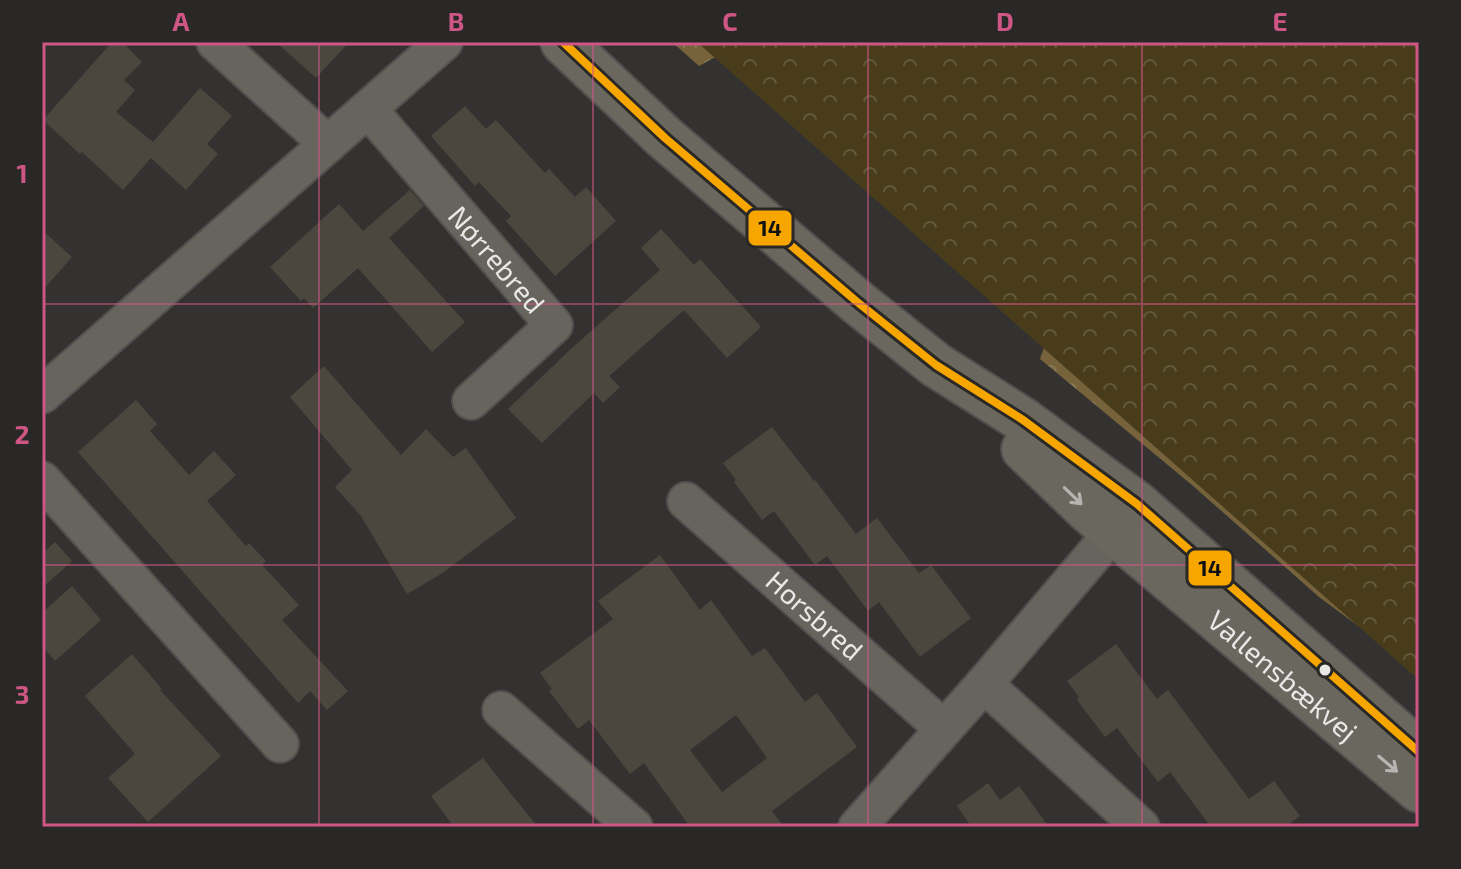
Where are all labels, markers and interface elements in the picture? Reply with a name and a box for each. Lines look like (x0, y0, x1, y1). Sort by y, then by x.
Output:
text: A (173, 5, 190, 36)
text: B (448, 5, 464, 36)
text: C (722, 5, 738, 36)
text: D (996, 5, 1014, 36)
text: E (1272, 5, 1288, 36)
text: 1 (16, 157, 28, 188)
street label: Nørrebred (442, 198, 553, 320)
line badge: 14 (747, 209, 793, 247)
text: 14 (758, 214, 782, 240)
text: 2 (14, 418, 30, 449)
one-way arrow (1063, 487, 1083, 505)
line badge: 14 (1187, 549, 1233, 587)
text: 14 (1198, 554, 1222, 580)
street label: Horsbred (759, 563, 870, 667)
street label: Vallensbækvej (1201, 602, 1365, 748)
unlabelled marker (1317, 662, 1333, 678)
text: 3 (15, 678, 29, 709)
one-way arrow (1377, 755, 1398, 773)

